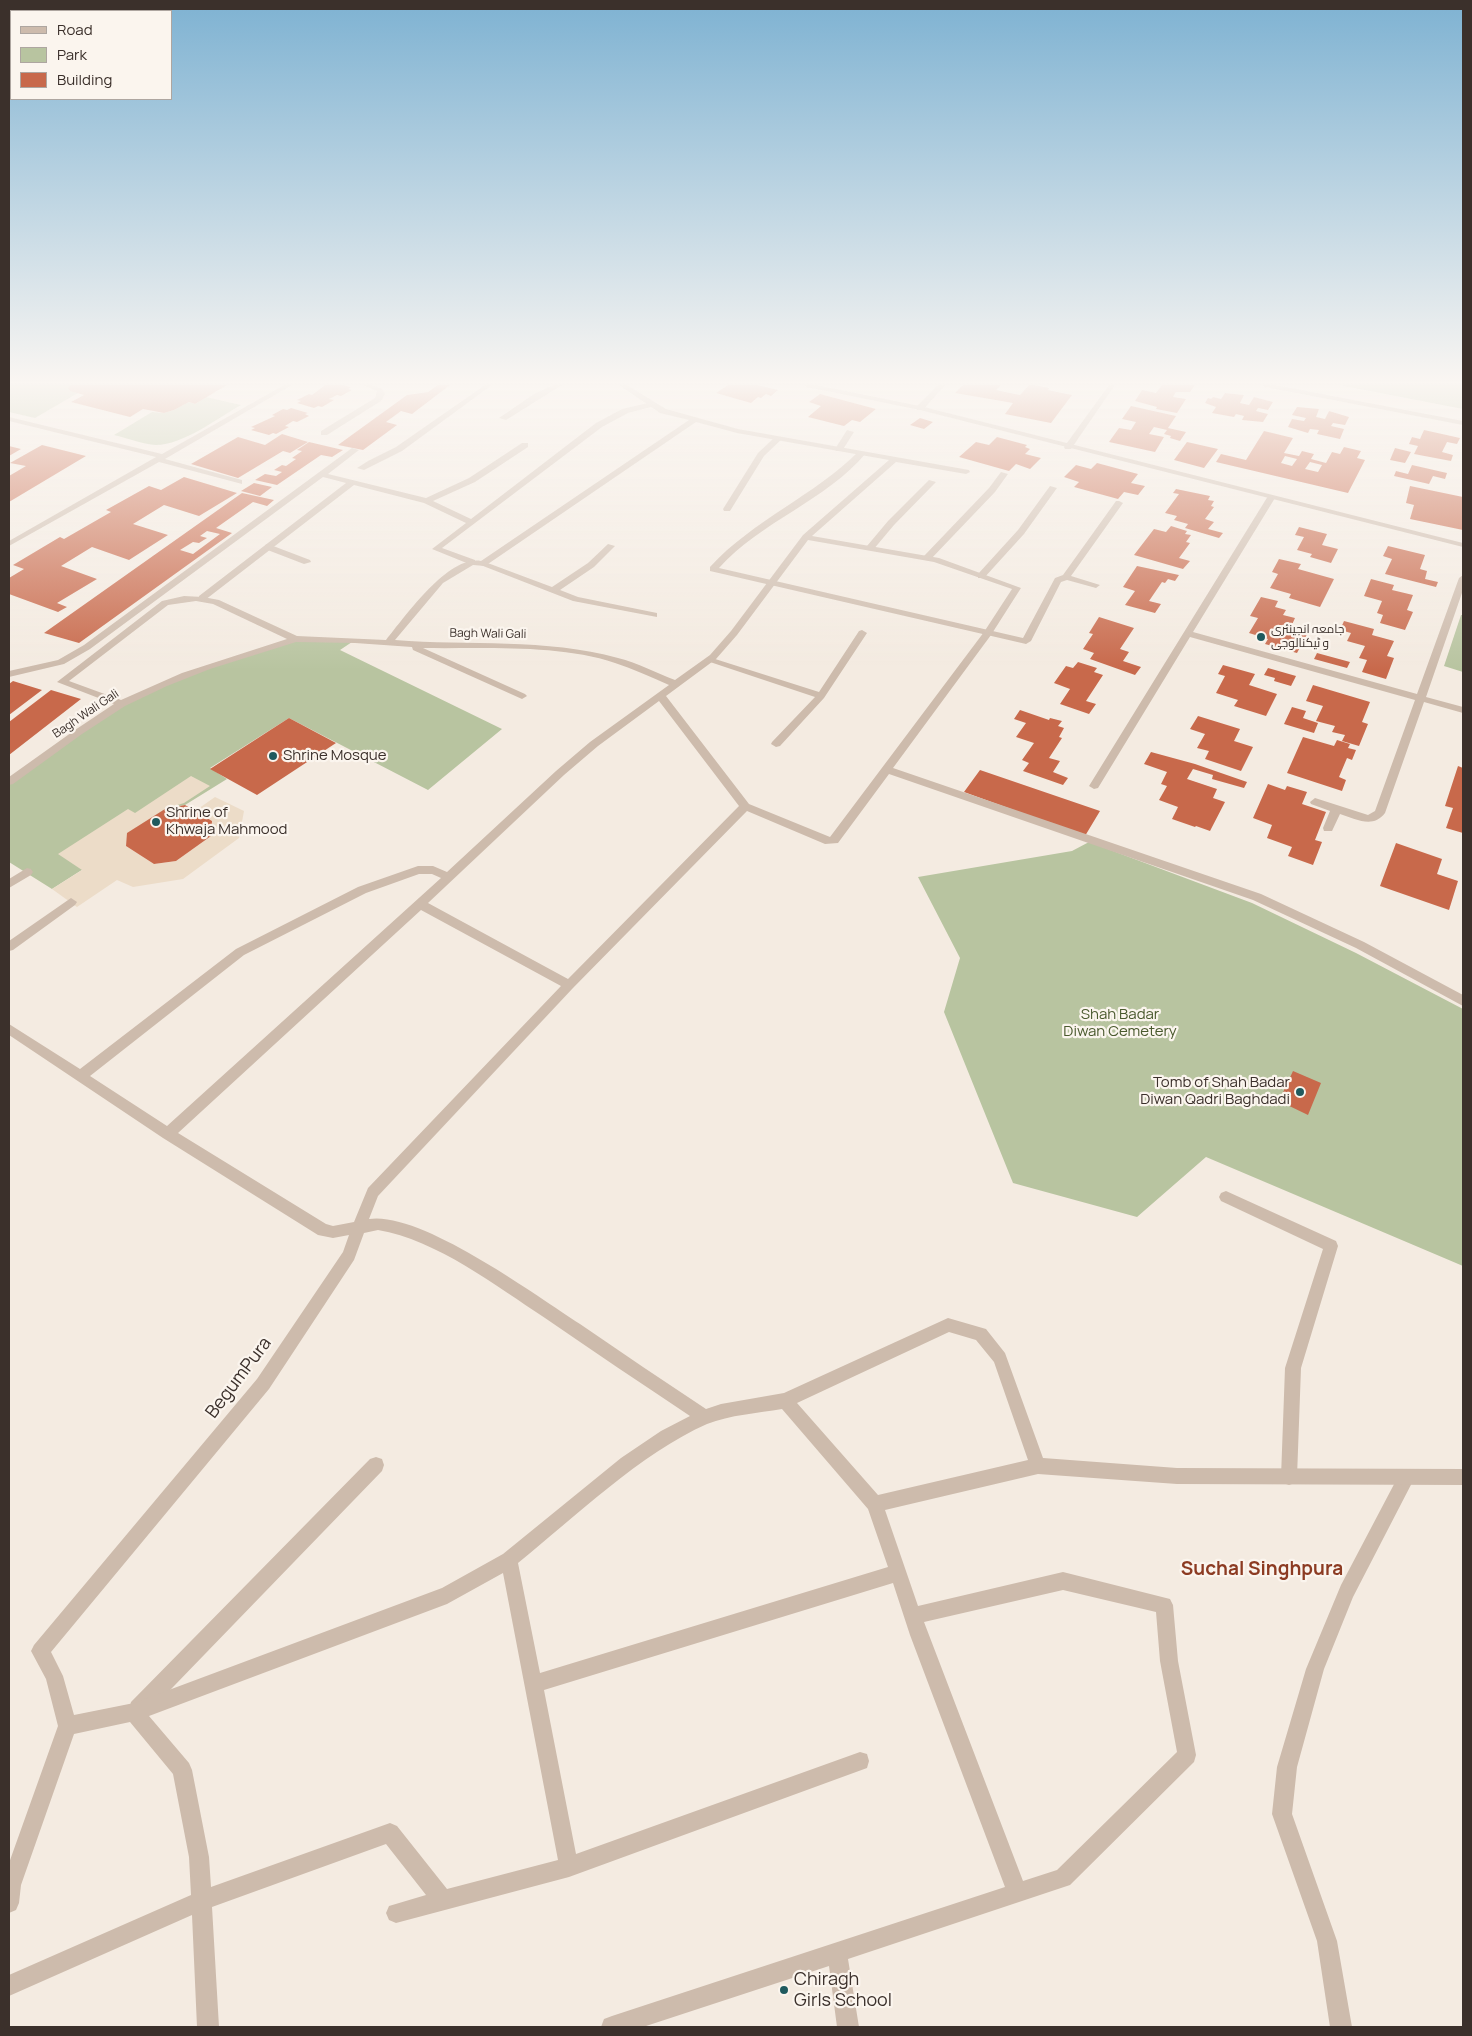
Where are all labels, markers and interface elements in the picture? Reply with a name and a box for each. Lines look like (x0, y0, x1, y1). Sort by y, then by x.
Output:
legend (10, 10, 172, 100)
text: Road (57, 19, 93, 40)
text: Park (57, 44, 87, 65)
text: Building (57, 69, 112, 90)
place label: جامعہ انجینئری و ٹیکنالوجی (1271, 623, 1344, 651)
street label: Bagh Wali Gali (450, 626, 526, 642)
marker: جامعہ انجینئری و ٹیکنالوجی (1255, 631, 1267, 643)
street label: Bagh Wali Gali (50, 687, 122, 741)
place label: Shrine Mosque (283, 747, 387, 765)
marker: Shrine Mosque (267, 750, 279, 762)
place label: Shrine of Khwaja Mahmood (166, 804, 287, 839)
marker: Shrine of Khwaja Mahmood (150, 816, 162, 828)
park label: Shah Badar Diwan Cemetery (1063, 1006, 1177, 1041)
place label: Tomb of Shah Badar Diwan Qadri Baghdadi (1140, 1074, 1290, 1109)
marker: Tomb of Shah Badar Diwan Qadri Baghdadi (1294, 1086, 1306, 1098)
street label: BegumPura (202, 1333, 276, 1423)
district label: Suchal Singhpura (1181, 1559, 1343, 1581)
place label: Chiragh Girls School (794, 1969, 892, 2012)
marker: Chiragh Girls School (778, 1984, 790, 1996)

